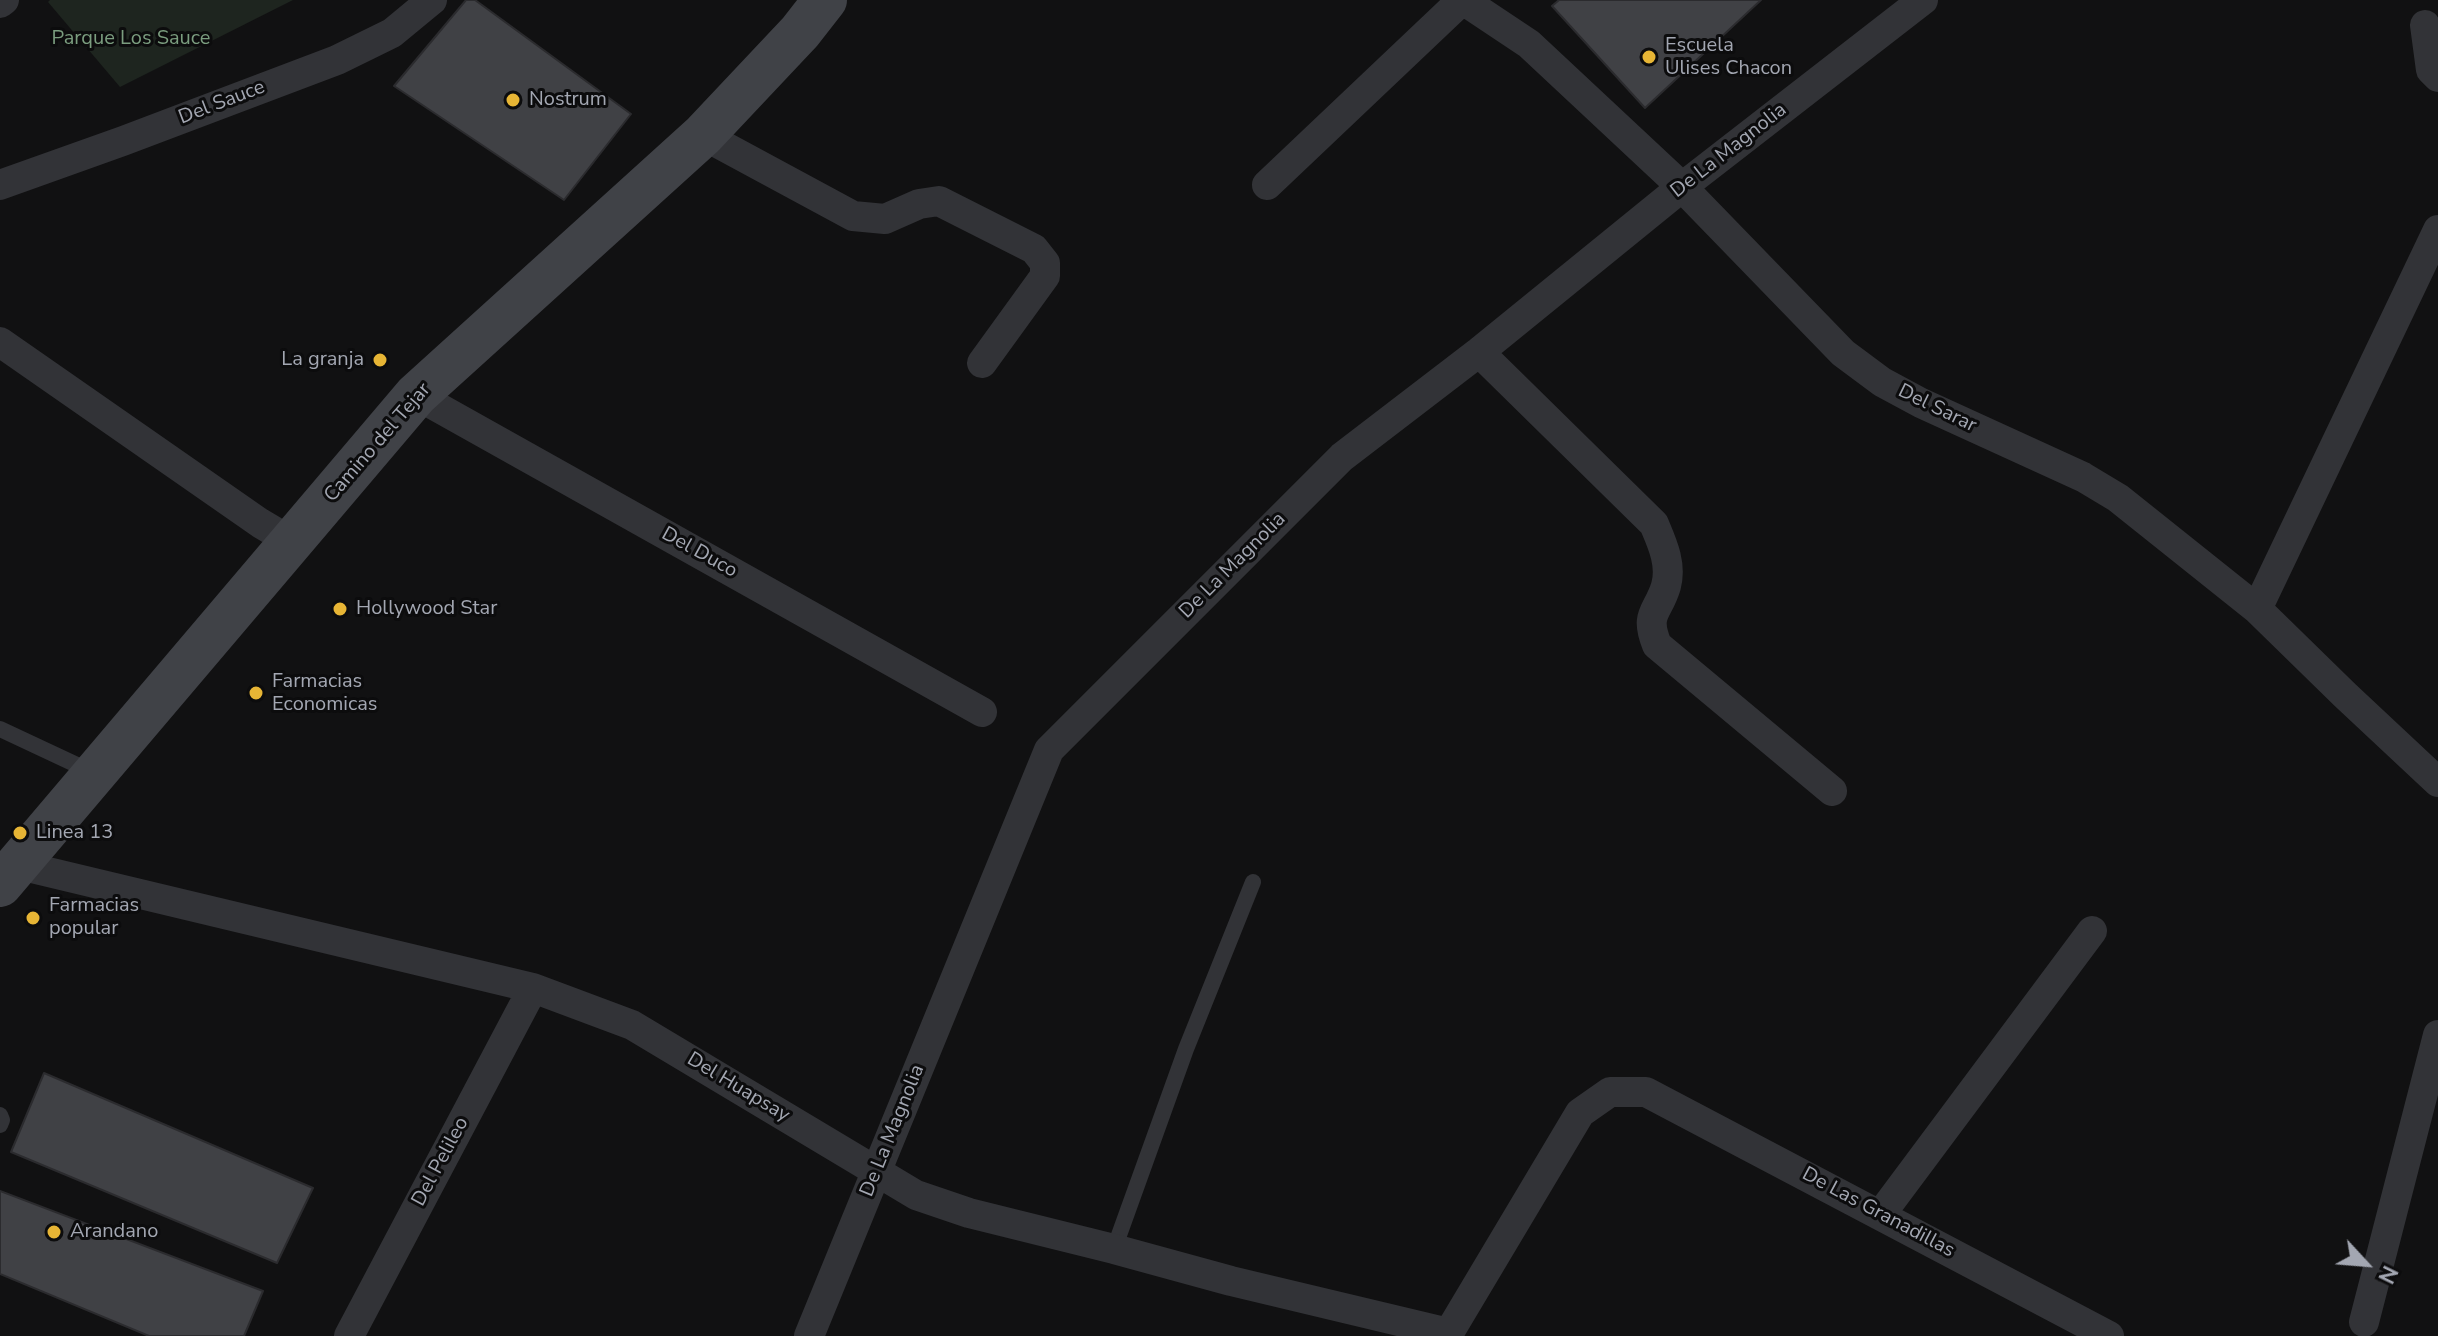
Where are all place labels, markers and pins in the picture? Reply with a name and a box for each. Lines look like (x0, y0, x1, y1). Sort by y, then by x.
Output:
place label: Escuela Ulises Chacon (1665, 34, 1792, 81)
marker: Escuela Ulises Chacon (1640, 48, 1658, 66)
place label: Nostrum (529, 88, 607, 112)
marker: Nostrum (504, 91, 522, 109)
place label: La granja (281, 348, 364, 372)
marker: La granja (371, 351, 389, 369)
place label: Hollywood Star (356, 597, 497, 621)
marker: Hollywood Star (331, 600, 349, 618)
place label: Farmacias Economicas (272, 670, 377, 717)
marker: Farmacias Economicas (247, 684, 265, 702)
place label: Linea 13 (36, 821, 113, 845)
marker: Linea 13 (11, 824, 29, 842)
place label: Farmacias popular (49, 894, 139, 941)
marker: Farmacias popular (24, 909, 42, 927)
place label: Arandano (70, 1220, 158, 1244)
marker: Arandano (45, 1223, 63, 1241)

